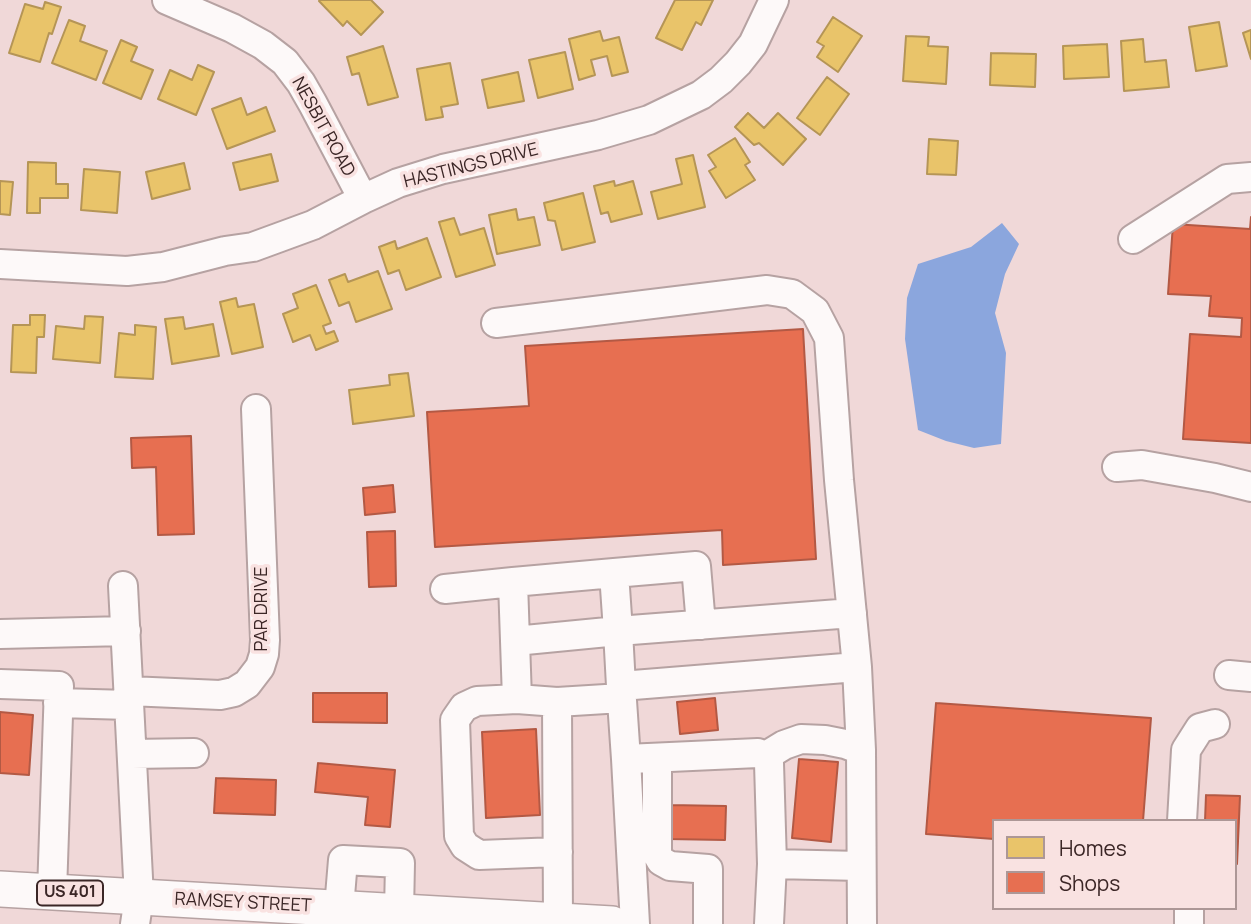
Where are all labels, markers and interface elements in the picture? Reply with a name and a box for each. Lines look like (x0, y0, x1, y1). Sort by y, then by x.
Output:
street label: NESBIT ROAD (287, 74, 359, 180)
street label: HASTINGS DRIVE (401, 139, 541, 193)
street label: PAR DRIVE (251, 566, 273, 652)
legend (992, 819, 1237, 910)
text: Homes (1059, 834, 1127, 862)
text: Shops (1059, 869, 1120, 897)
road number: US 401 (37, 880, 103, 906)
street label: RAMSEY STREET (174, 889, 312, 917)

